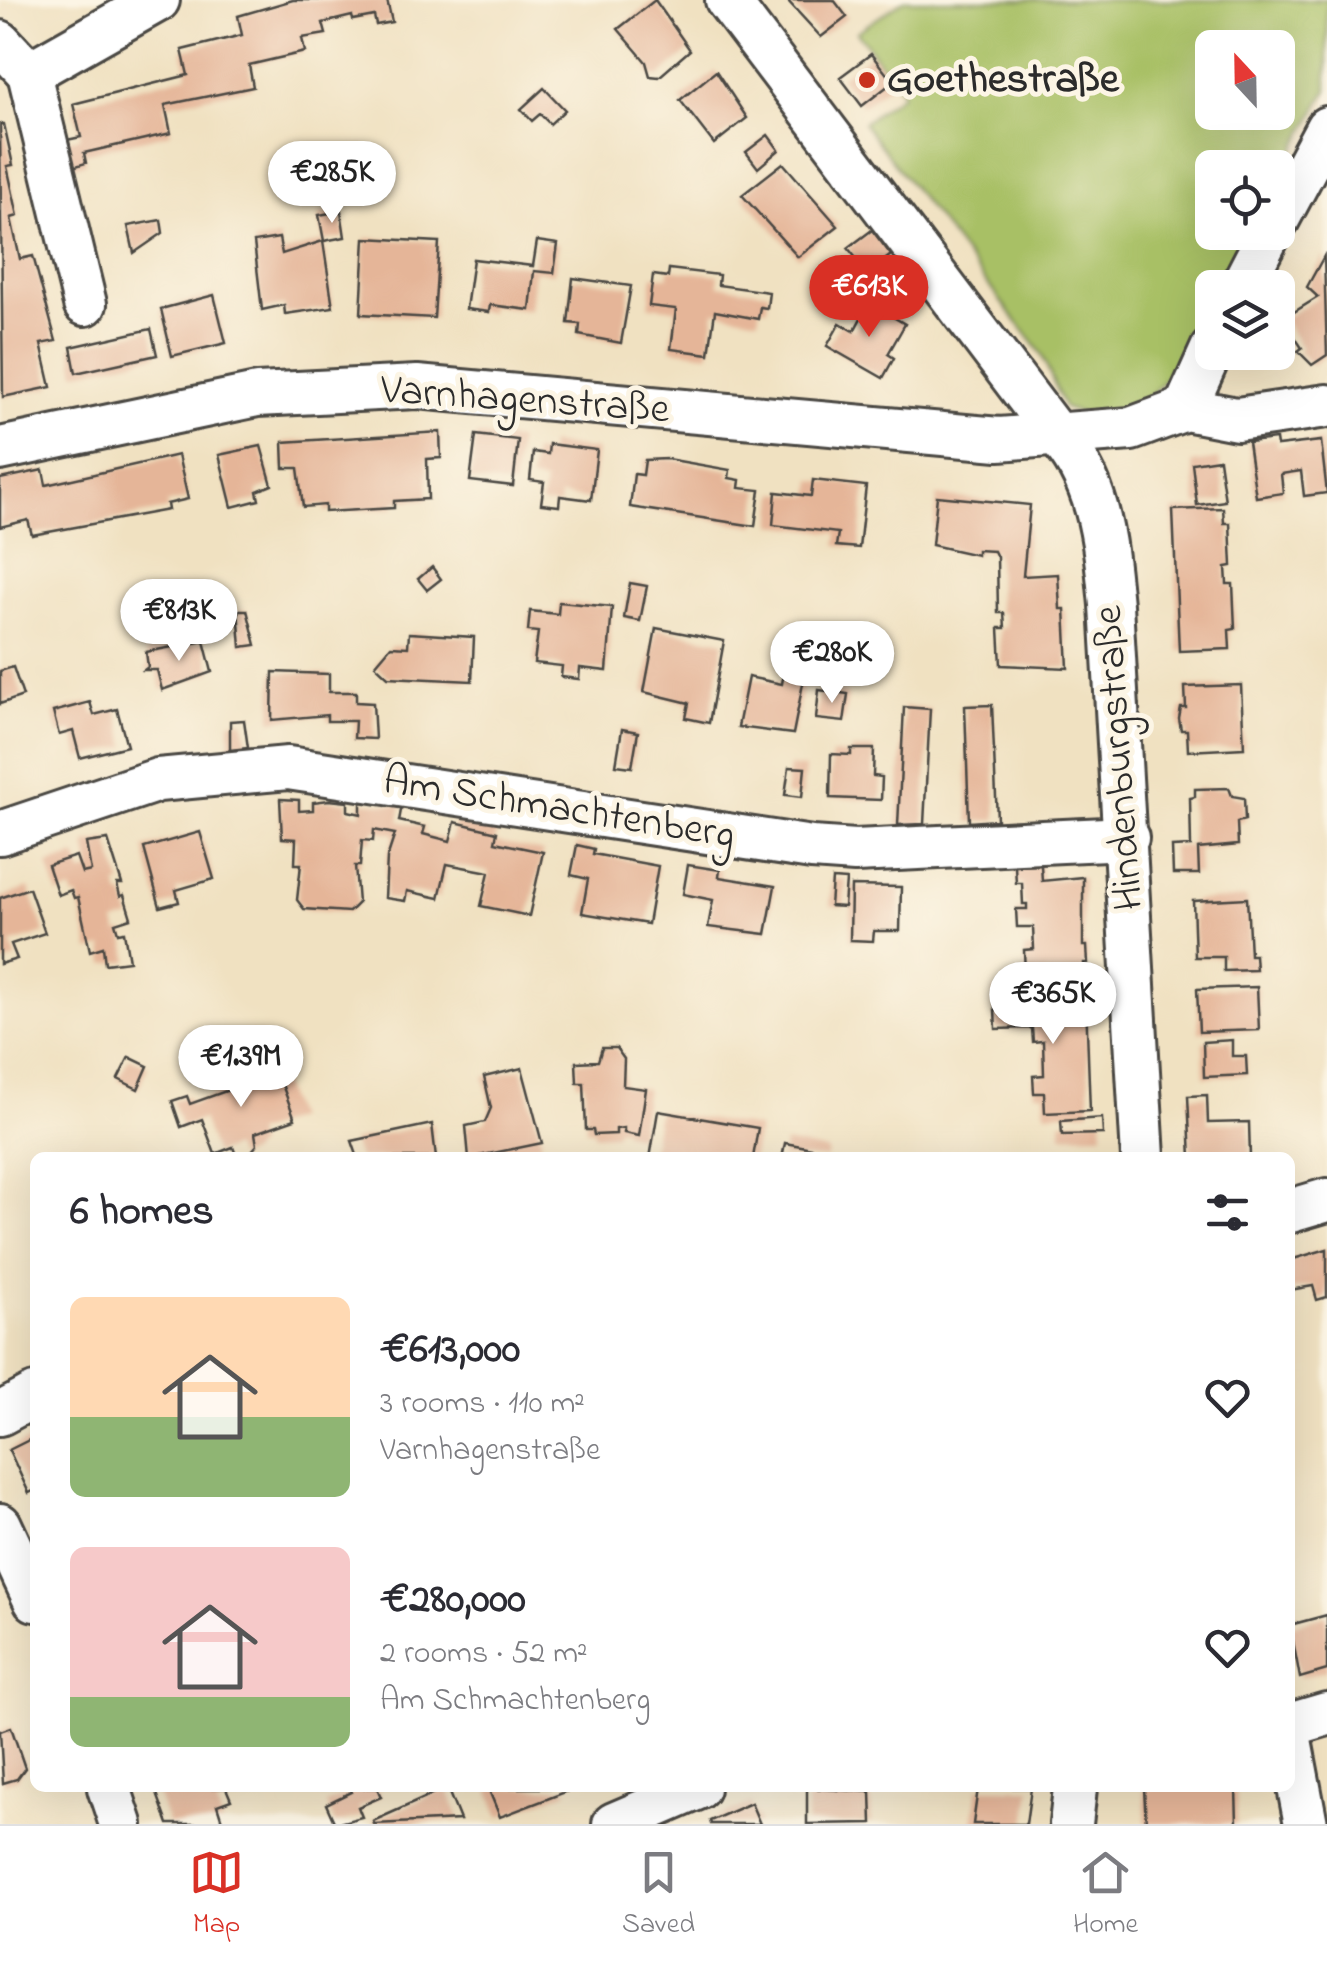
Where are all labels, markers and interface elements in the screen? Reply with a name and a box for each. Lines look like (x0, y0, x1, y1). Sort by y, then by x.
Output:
north arrow (1195, 30, 1295, 130)
map controls (1195, 30, 1295, 370)
place label: Goethestraße (887, 50, 1120, 111)
marker: Goethestraße (856, 69, 878, 91)
pin: €285K (262, 141, 402, 226)
text: €285K (290, 150, 374, 197)
button: locate (1195, 150, 1295, 250)
pin: €613K (799, 255, 939, 340)
text: €613K (831, 264, 907, 311)
button: layers (1195, 270, 1295, 370)
street label: Varnhagenstraße (378, 360, 672, 442)
pin: €813K (109, 579, 249, 664)
text: €813K (142, 588, 216, 635)
street label: Hindenburgstraße (1079, 603, 1161, 913)
pin: €280K (762, 621, 902, 706)
text: €280K (792, 630, 872, 677)
street label: Am Schmachtenberg (379, 751, 739, 867)
pin: €365K (983, 962, 1123, 1047)
text: €365K (1011, 971, 1095, 1018)
pin: €1.39M (160, 1025, 322, 1110)
text: €1.39M (200, 1034, 282, 1081)
text: 6 homes (70, 1182, 214, 1243)
icon: filters (1200, 1185, 1255, 1240)
text: €613,000 (380, 1320, 520, 1381)
icon: home (150, 1337, 270, 1457)
icon: heart (1200, 1370, 1255, 1425)
text: 3 rooms · 110 m² (380, 1381, 585, 1428)
text: Varnhagenstraße (380, 1428, 600, 1475)
text: €280,000 (380, 1570, 526, 1631)
icon: home (150, 1587, 270, 1707)
icon: heart (1200, 1620, 1255, 1675)
text: 2 rooms · 52 m² (380, 1631, 588, 1678)
text: Am Schmachtenberg (380, 1678, 650, 1725)
tab: Map (189, 1845, 244, 1946)
tab: Saved (622, 1845, 695, 1946)
tab: Home (1073, 1845, 1138, 1946)

